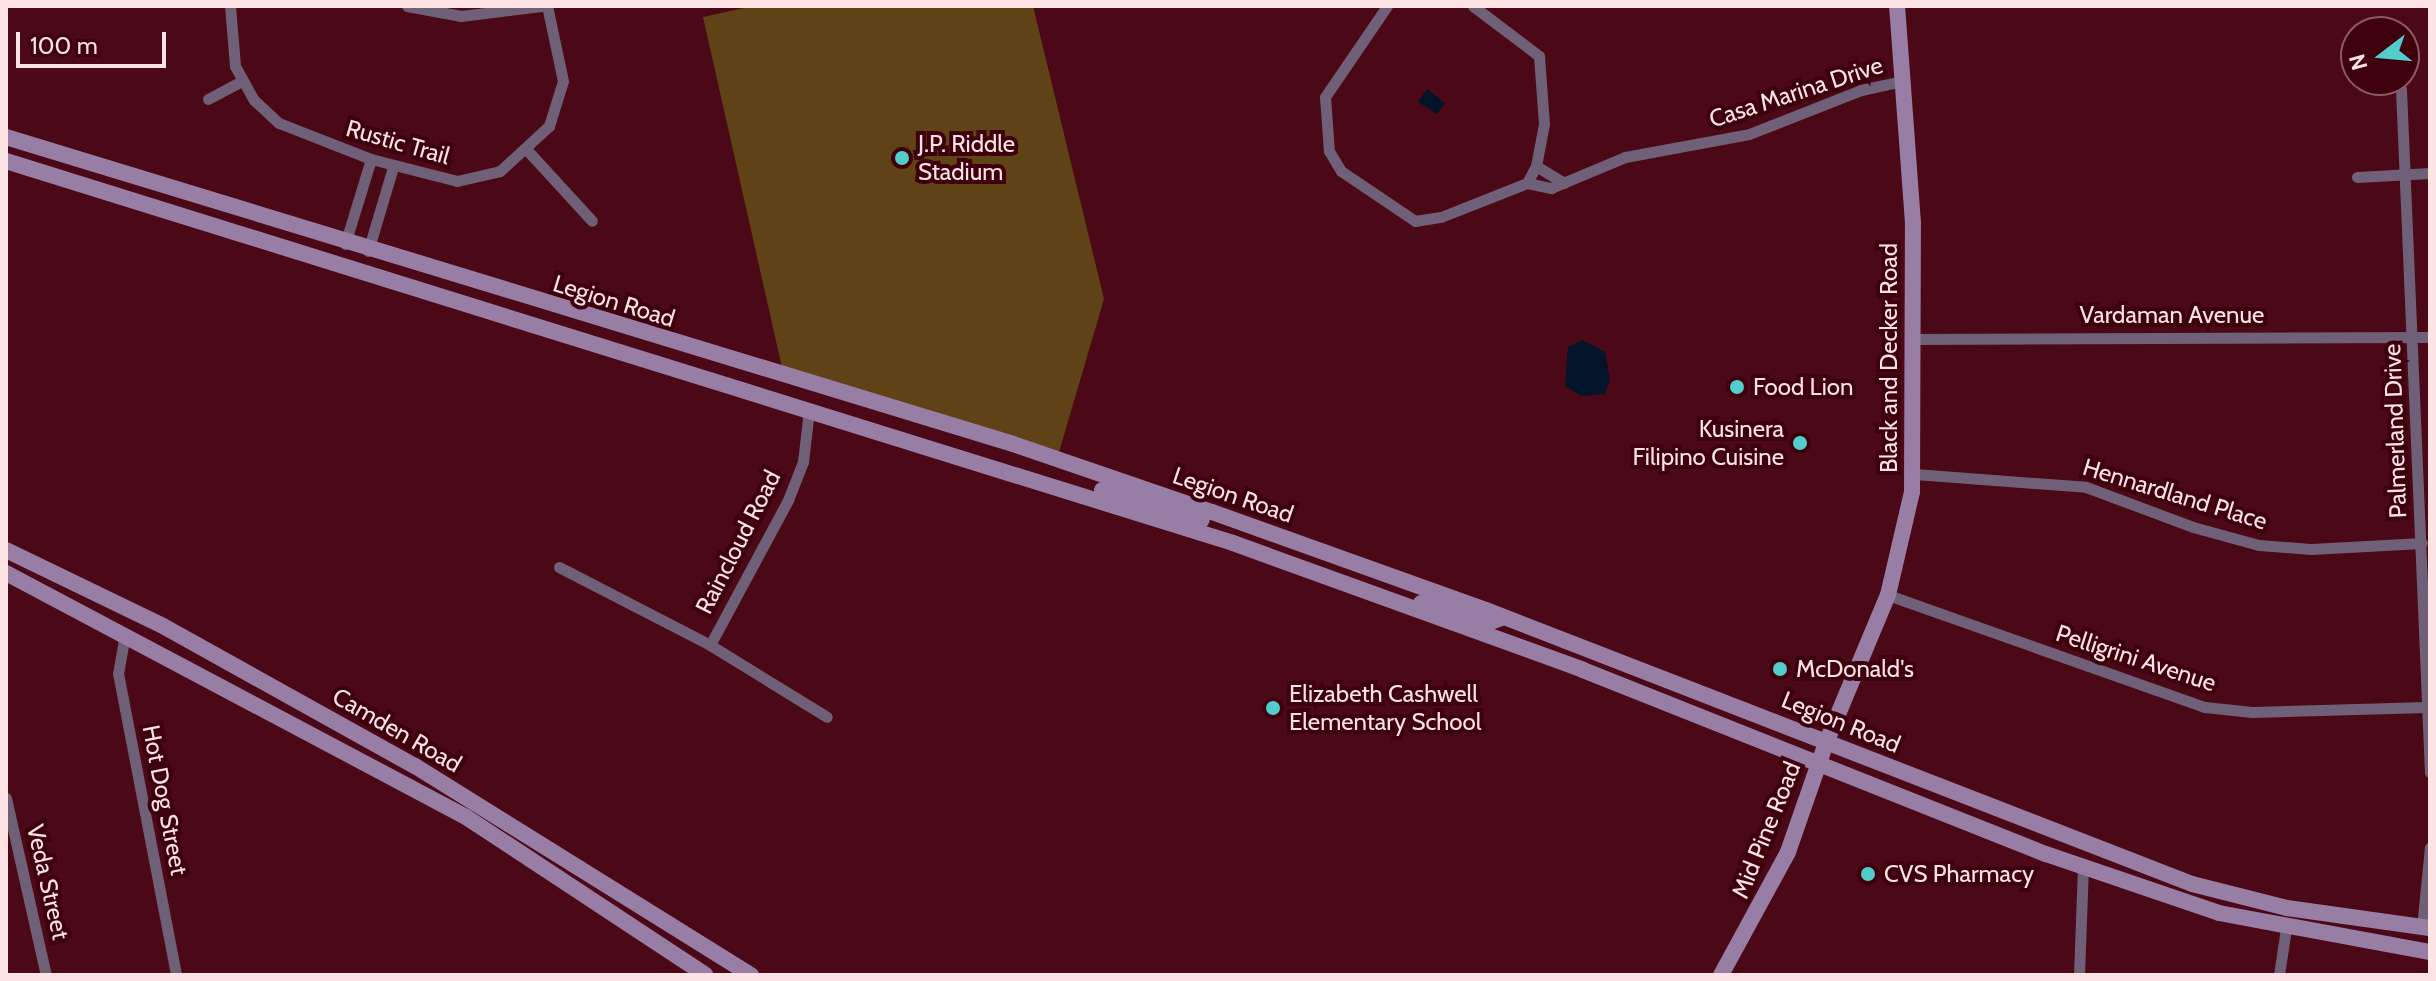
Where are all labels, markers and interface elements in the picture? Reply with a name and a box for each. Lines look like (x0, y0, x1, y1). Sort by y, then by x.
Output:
scale bar (20, 16, 170, 66)
north arrow (2340, 16, 2420, 96)
text: 100 m (30, 31, 98, 60)
street label: Casa Marina Drive (1706, 50, 1886, 134)
text: N (2343, 51, 2373, 73)
street label: Rustic Trail (343, 113, 453, 171)
place label: J.P. Riddle Stadium (918, 130, 1015, 186)
marker: J.P. Riddle Stadium (893, 149, 911, 167)
street label: Black and Decker Road (1875, 243, 1903, 473)
street label: Legion Road (550, 269, 678, 333)
street label: Vardaman Avenue (2080, 301, 2264, 329)
street label: Palmerland Drive (2378, 343, 2412, 519)
place label: Food Lion (1753, 373, 1853, 401)
marker: Food Lion (1728, 378, 1746, 396)
place label: Kusinera Filipino Cuisine (1632, 415, 1784, 471)
marker: Kusinera Filipino Cuisine (1791, 434, 1809, 452)
street label: Hennardland Place (2079, 452, 2271, 536)
street label: Legion Road (1169, 461, 1297, 529)
street label: Raincloud Road (689, 465, 787, 619)
street label: Pelligrini Avenue (2052, 619, 2220, 697)
place label: McDonald's (1796, 655, 1914, 683)
marker: McDonald's (1771, 660, 1789, 678)
place label: Elizabeth Cashwell Elementary School (1289, 680, 1481, 736)
street label: Camden Road (328, 682, 466, 778)
street label: Legion Road (1777, 685, 1905, 759)
marker: Elizabeth Cashwell Elementary School (1264, 699, 1282, 717)
street label: Hot Dog Street (136, 722, 194, 878)
street label: Mid Pine Road (1726, 757, 1806, 903)
street label: Veda Street (21, 822, 75, 942)
place label: CVS Pharmacy (1884, 860, 2034, 888)
marker: CVS Pharmacy (1859, 865, 1877, 883)

